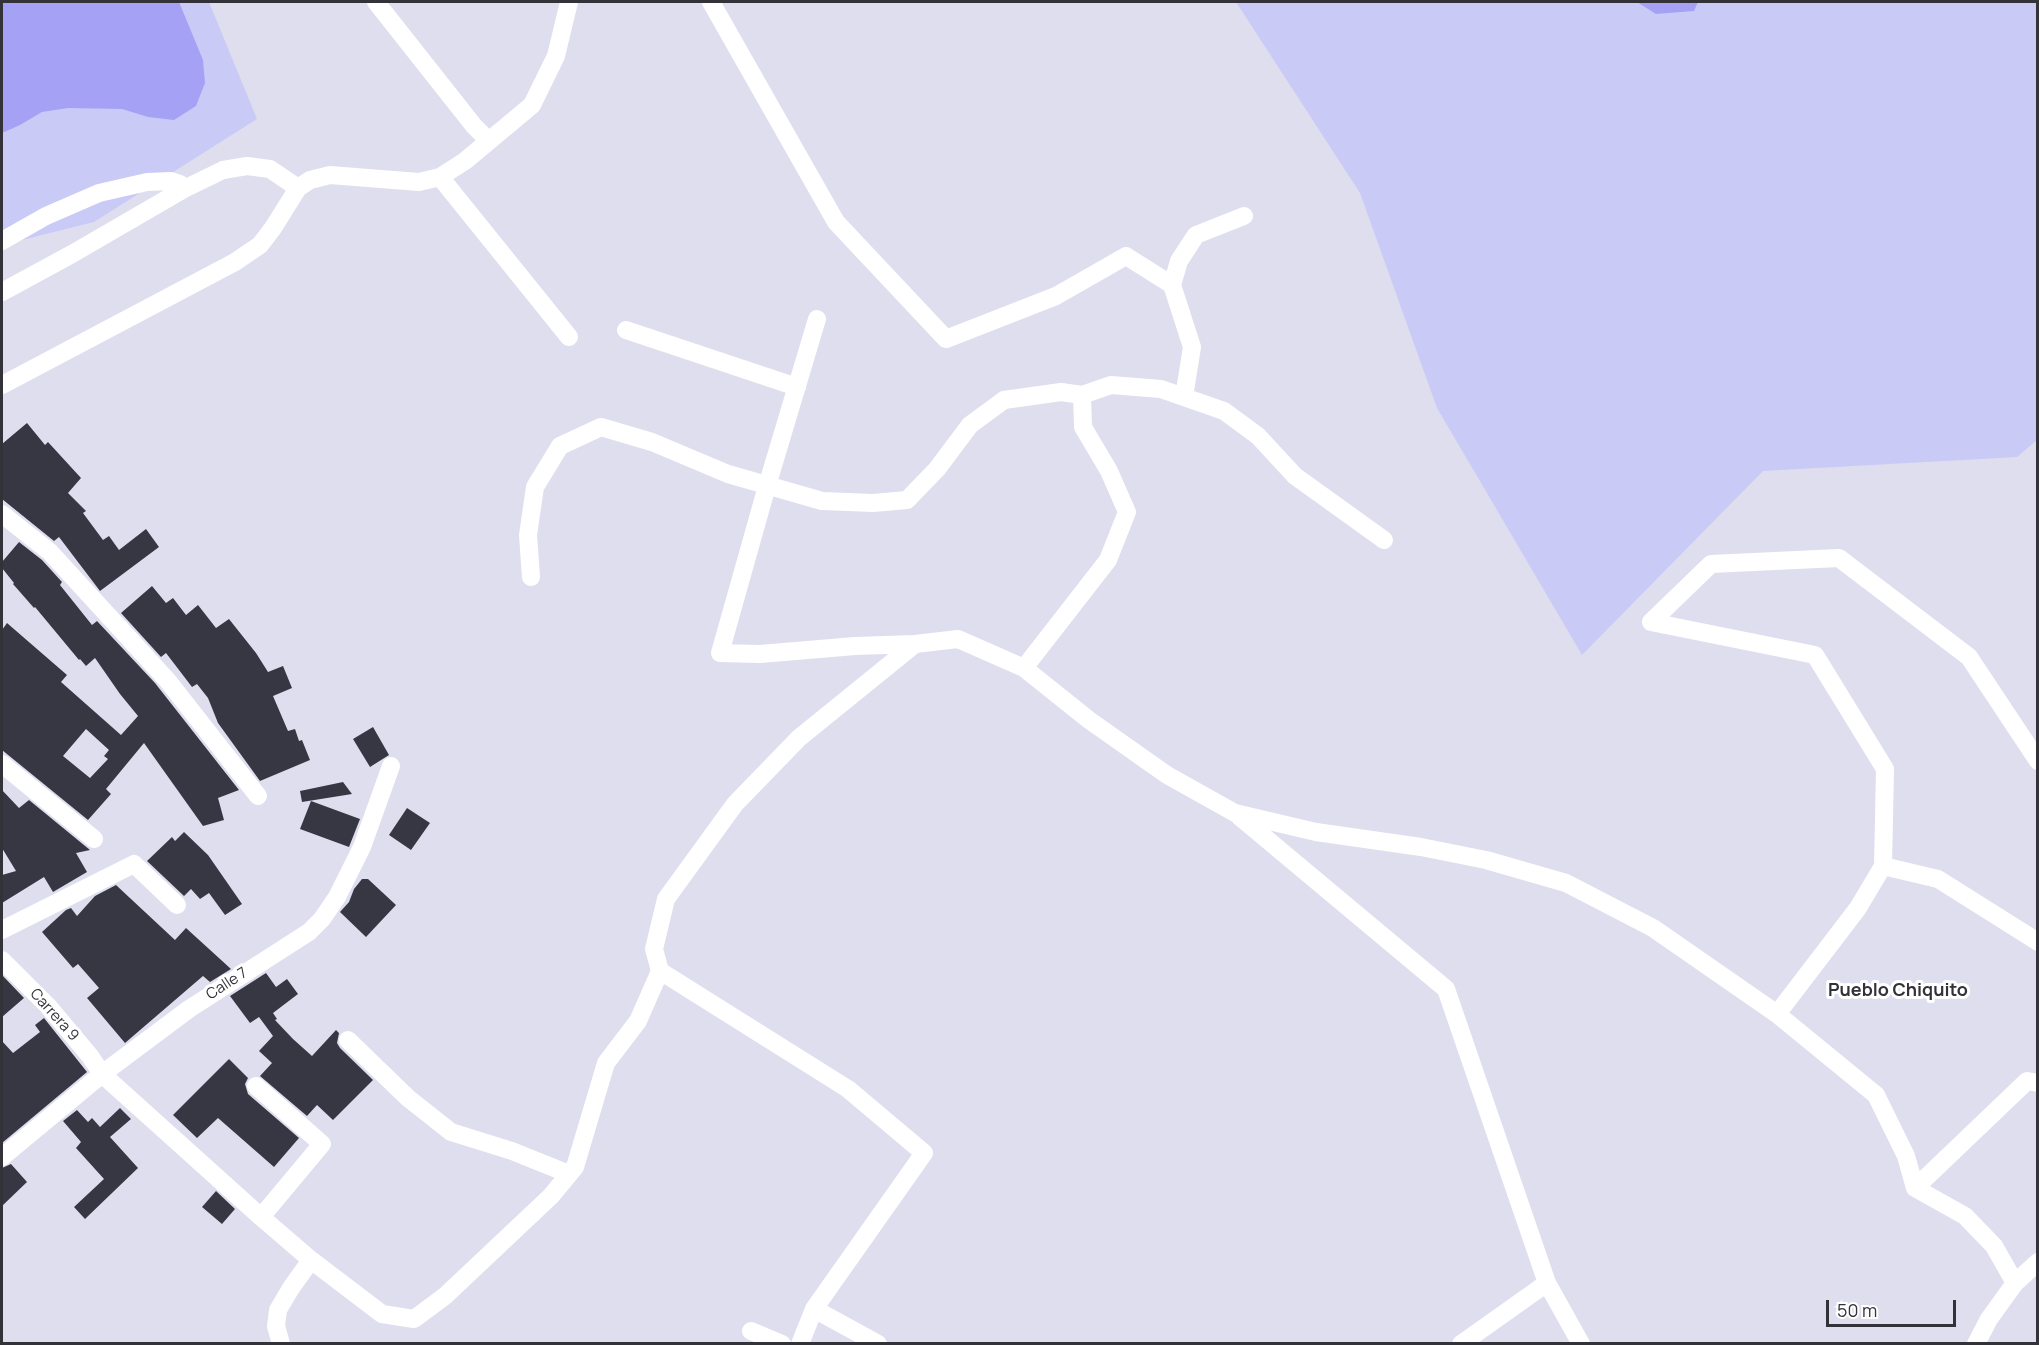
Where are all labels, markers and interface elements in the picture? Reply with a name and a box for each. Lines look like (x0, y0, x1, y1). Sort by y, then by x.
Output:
street label: Calle 7 (203, 964, 251, 1004)
district label: Pueblo Chiquito (1828, 980, 1968, 1002)
street label: Carrera 9 (26, 985, 82, 1045)
scale bar (1829, 1288, 1960, 1326)
text: 50 m (1837, 1298, 1877, 1322)

